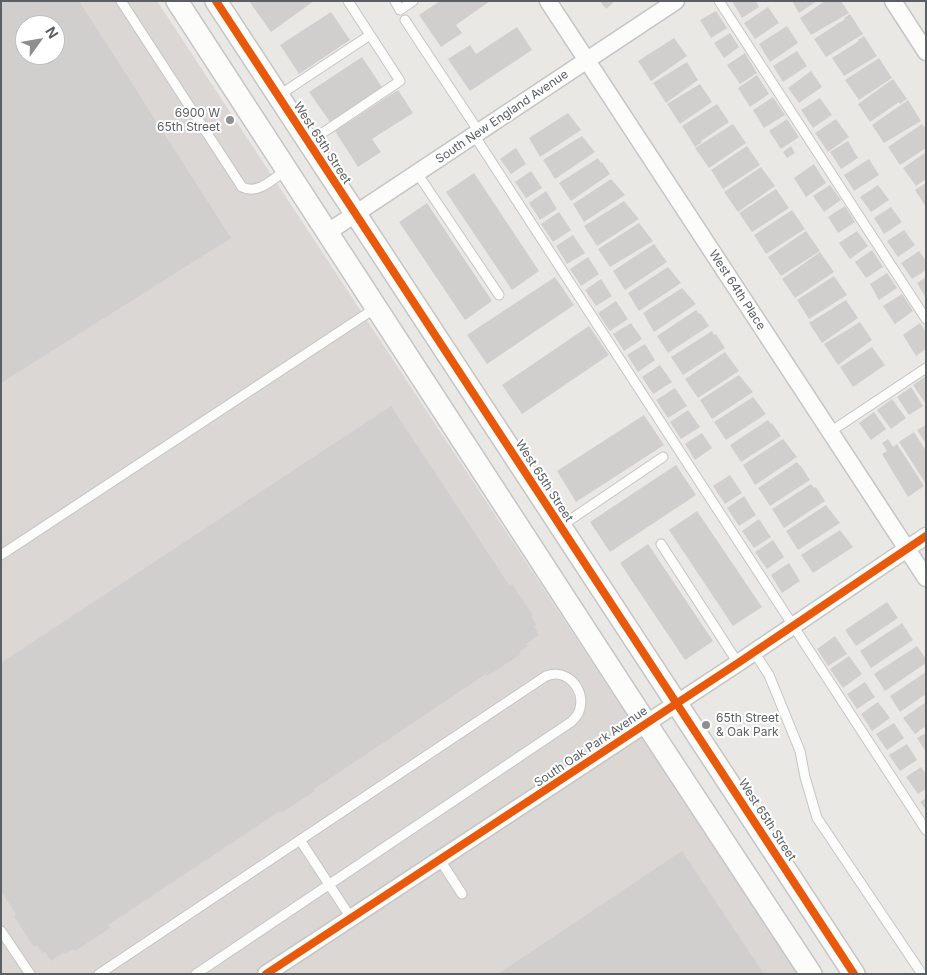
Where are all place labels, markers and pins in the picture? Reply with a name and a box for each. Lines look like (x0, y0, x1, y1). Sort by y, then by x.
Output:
place label: 6900 W 65th Street (157, 106, 220, 134)
marker: 6900 W 65th Street (224, 114, 236, 126)
place label: 65th Street & Oak Park (716, 711, 779, 739)
marker: 65th Street & Oak Park (700, 719, 712, 731)

